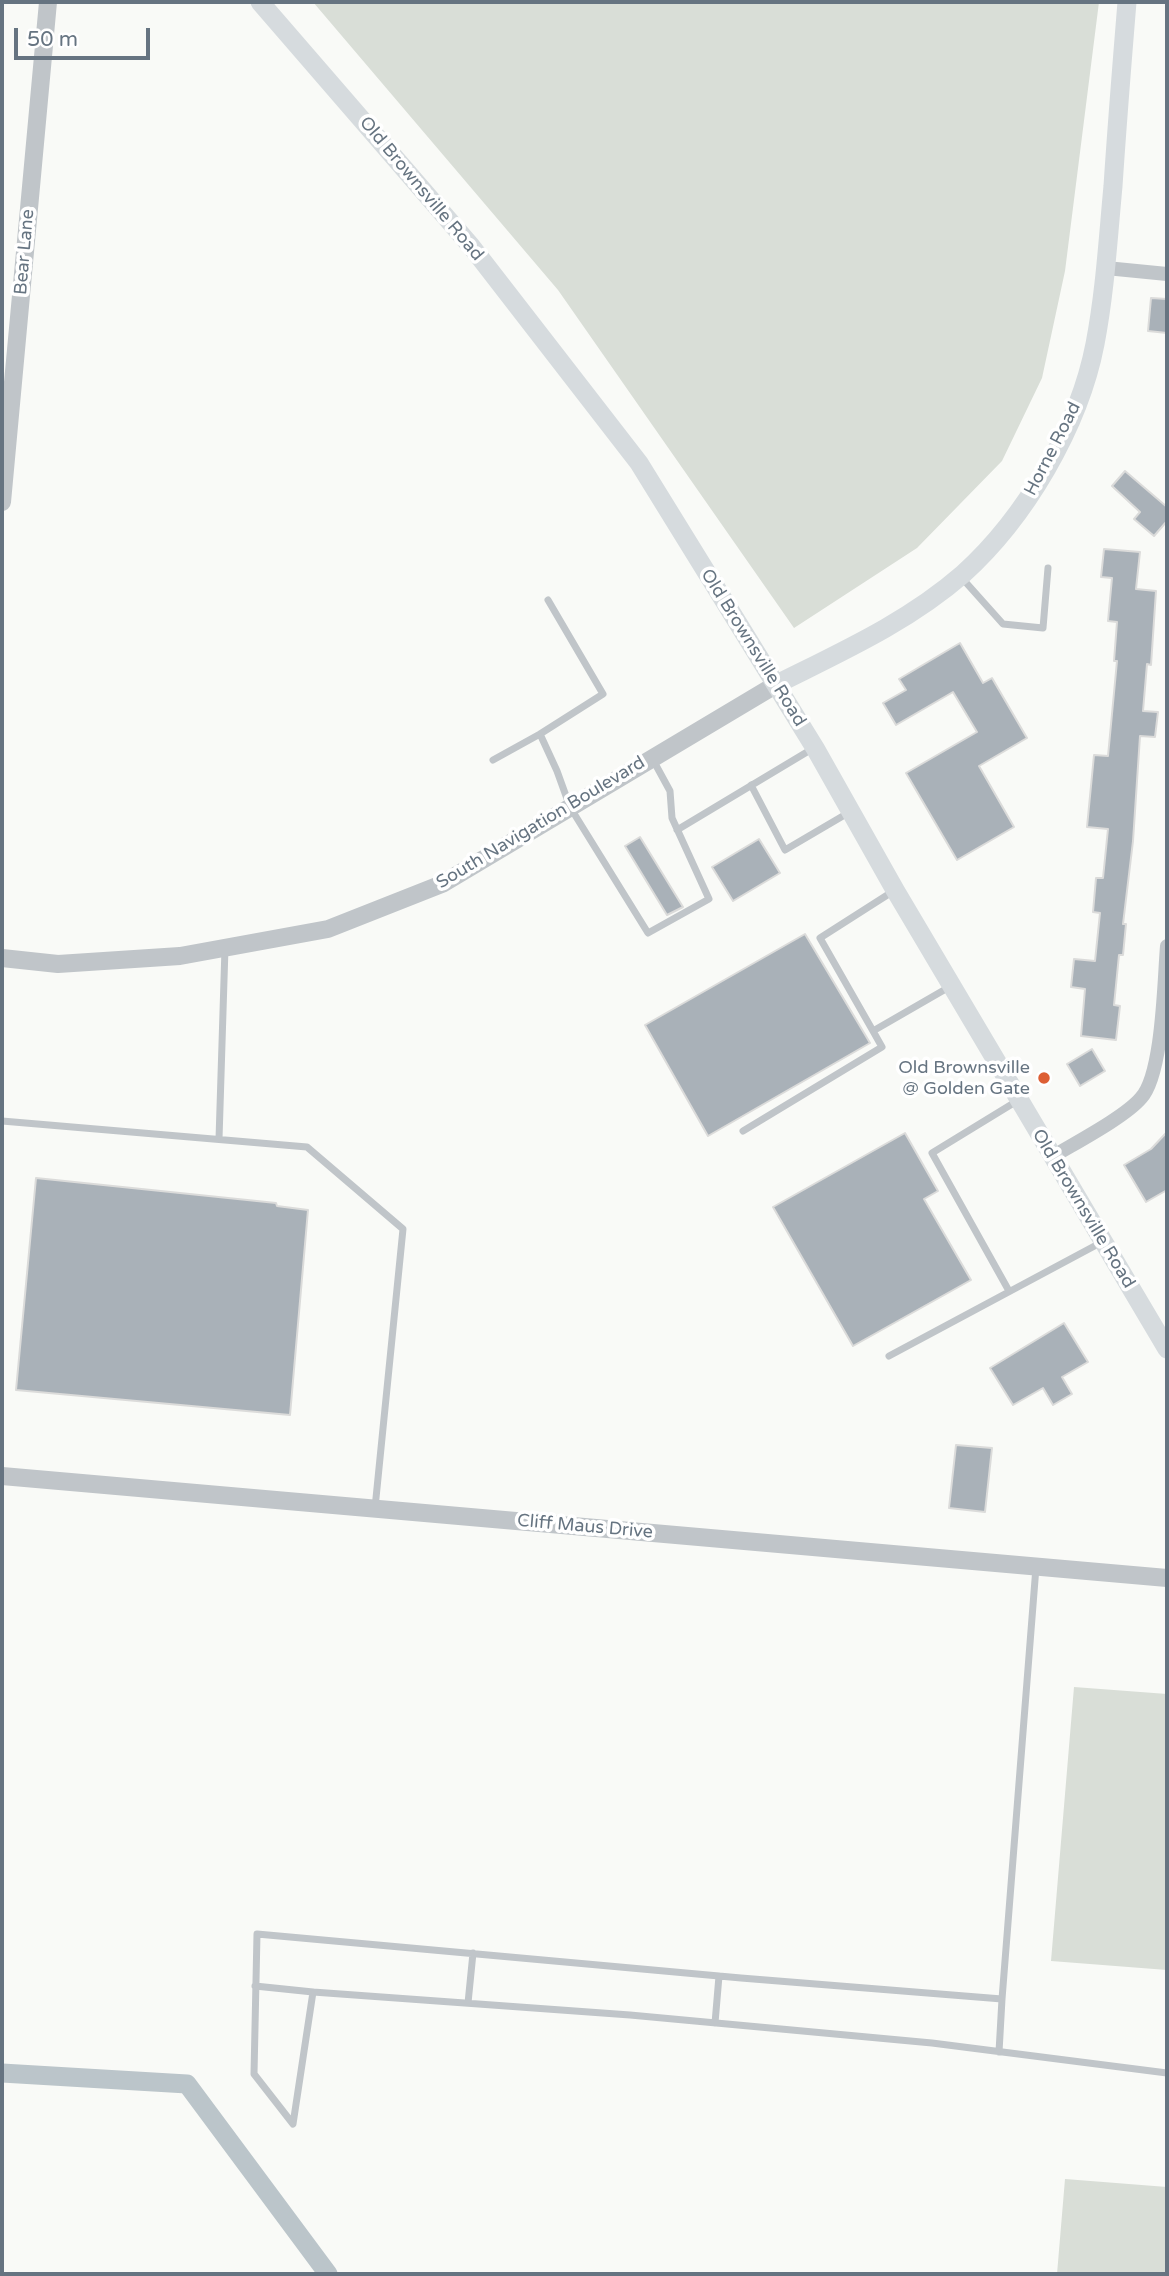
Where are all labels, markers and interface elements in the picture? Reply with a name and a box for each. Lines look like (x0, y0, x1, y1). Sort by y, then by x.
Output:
scale bar (18, 14, 154, 58)
text: 50 m (27, 27, 78, 52)
street label: Old Brownsville Road (354, 112, 488, 266)
street label: Bear Lane (10, 208, 40, 296)
street label: Horne Road (1020, 399, 1086, 499)
street label: Old Brownsville Road (696, 565, 810, 731)
street label: South Navigation Boulevard (433, 752, 649, 894)
place label: Old Brownsville @ Golden Gate (898, 1057, 1030, 1100)
marker: Old Brownsville @ Golden Gate (1036, 1070, 1052, 1086)
street label: Old Brownsville Road (1027, 1126, 1139, 1292)
street label: Cliff Maus Drive (516, 1510, 654, 1544)

